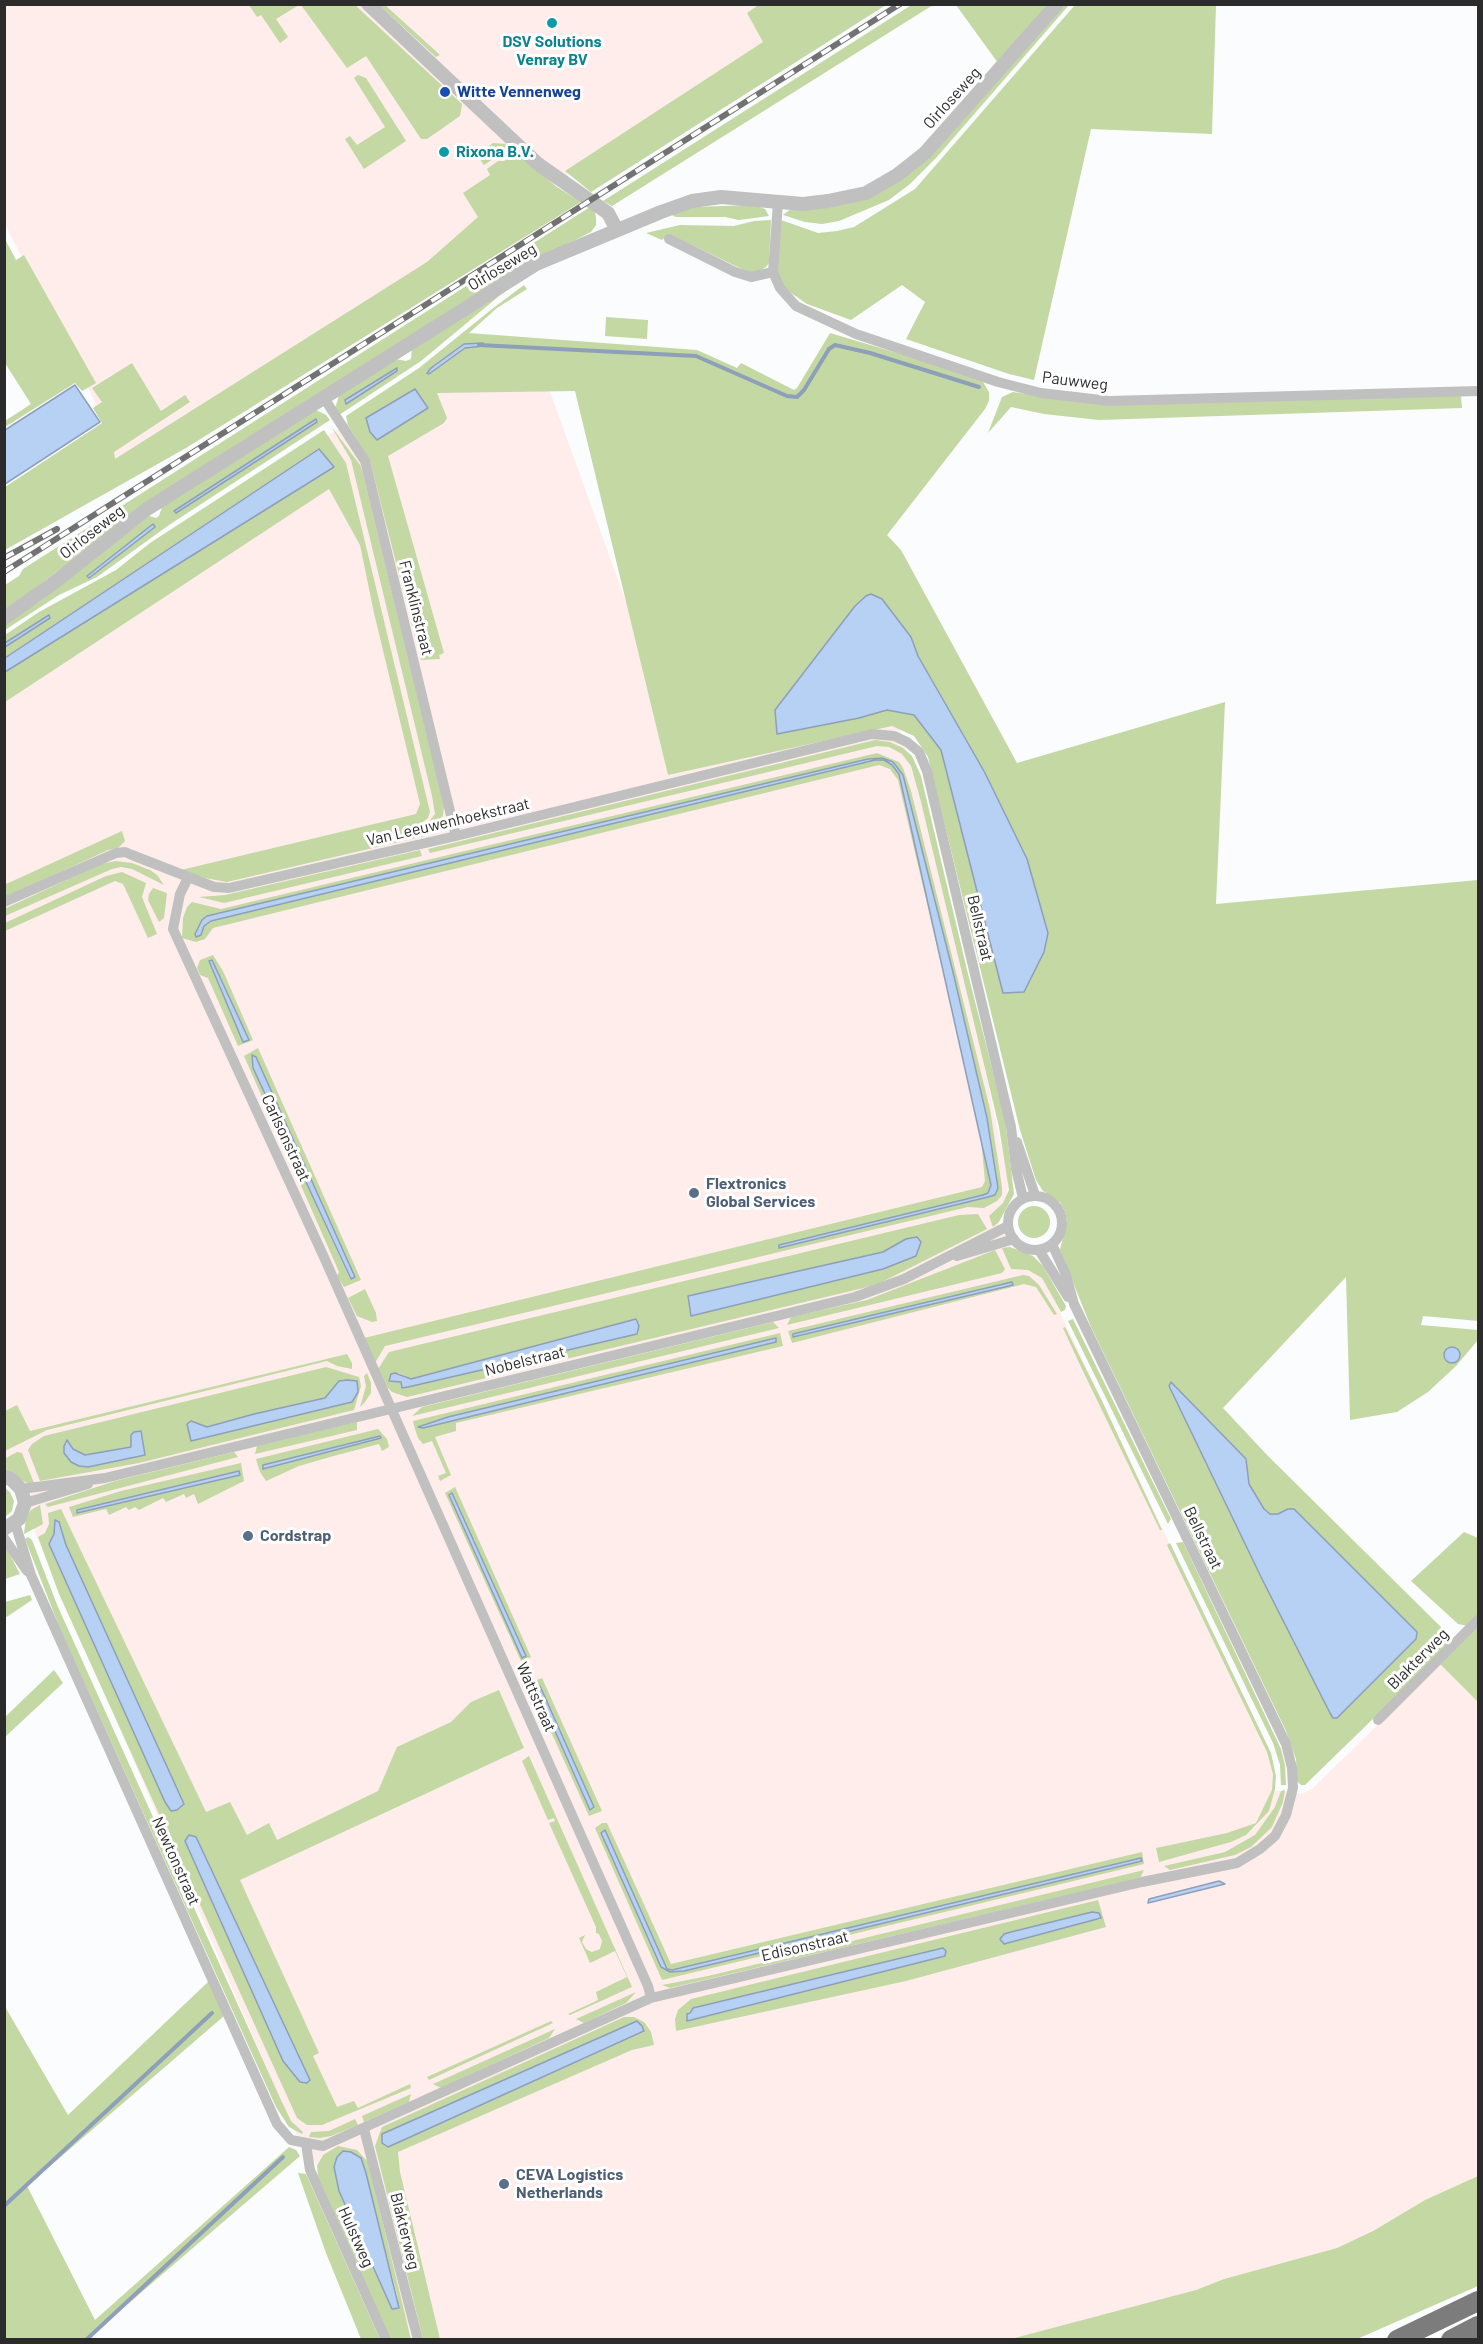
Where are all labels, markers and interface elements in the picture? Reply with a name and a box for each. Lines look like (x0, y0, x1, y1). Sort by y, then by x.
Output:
marker: DSV Solutions Venray BV (545, 16, 559, 30)
place label: DSV Solutions Venray BV (502, 32, 602, 70)
street label: Oirloseweg (919, 63, 985, 133)
place label: Witte Vennenweg (457, 82, 581, 102)
marker: Witte Vennenweg (438, 85, 452, 99)
place label: Rixona B.V. (456, 142, 534, 162)
marker: Rixona B.V. (437, 145, 451, 159)
street label: Oirloseweg (464, 239, 540, 295)
street label: Pauwweg (1041, 367, 1109, 395)
street label: Oirloseweg (56, 501, 128, 563)
street label: Franklinstraat (395, 558, 437, 658)
street label: Van Leeuwenhoekstraat (365, 794, 531, 850)
street label: Bellstraat (963, 893, 997, 963)
street label: Carlsonstraat (257, 1091, 315, 1185)
place label: Flextronics Global Services (706, 1174, 815, 1212)
marker: Flextronics Global Services (687, 1186, 701, 1200)
street label: Nobelstraat (483, 1342, 567, 1380)
street label: Bellstraat (1180, 1504, 1226, 1572)
place label: Cordstrap (260, 1526, 331, 1546)
marker: Cordstrap (241, 1529, 255, 1543)
street label: Blakterweg (1383, 1624, 1453, 1694)
street label: Wattstraat (512, 1659, 560, 1735)
street label: Newtonstraat (148, 1814, 204, 1908)
street label: Edisonstraat (760, 1927, 850, 1965)
place label: CEVA Logistics Netherlands (516, 2165, 623, 2203)
marker: CEVA Logistics Netherlands (497, 2177, 511, 2191)
street label: Blakterweg (386, 2191, 424, 2271)
street label: Hulstweg (334, 2204, 378, 2270)

